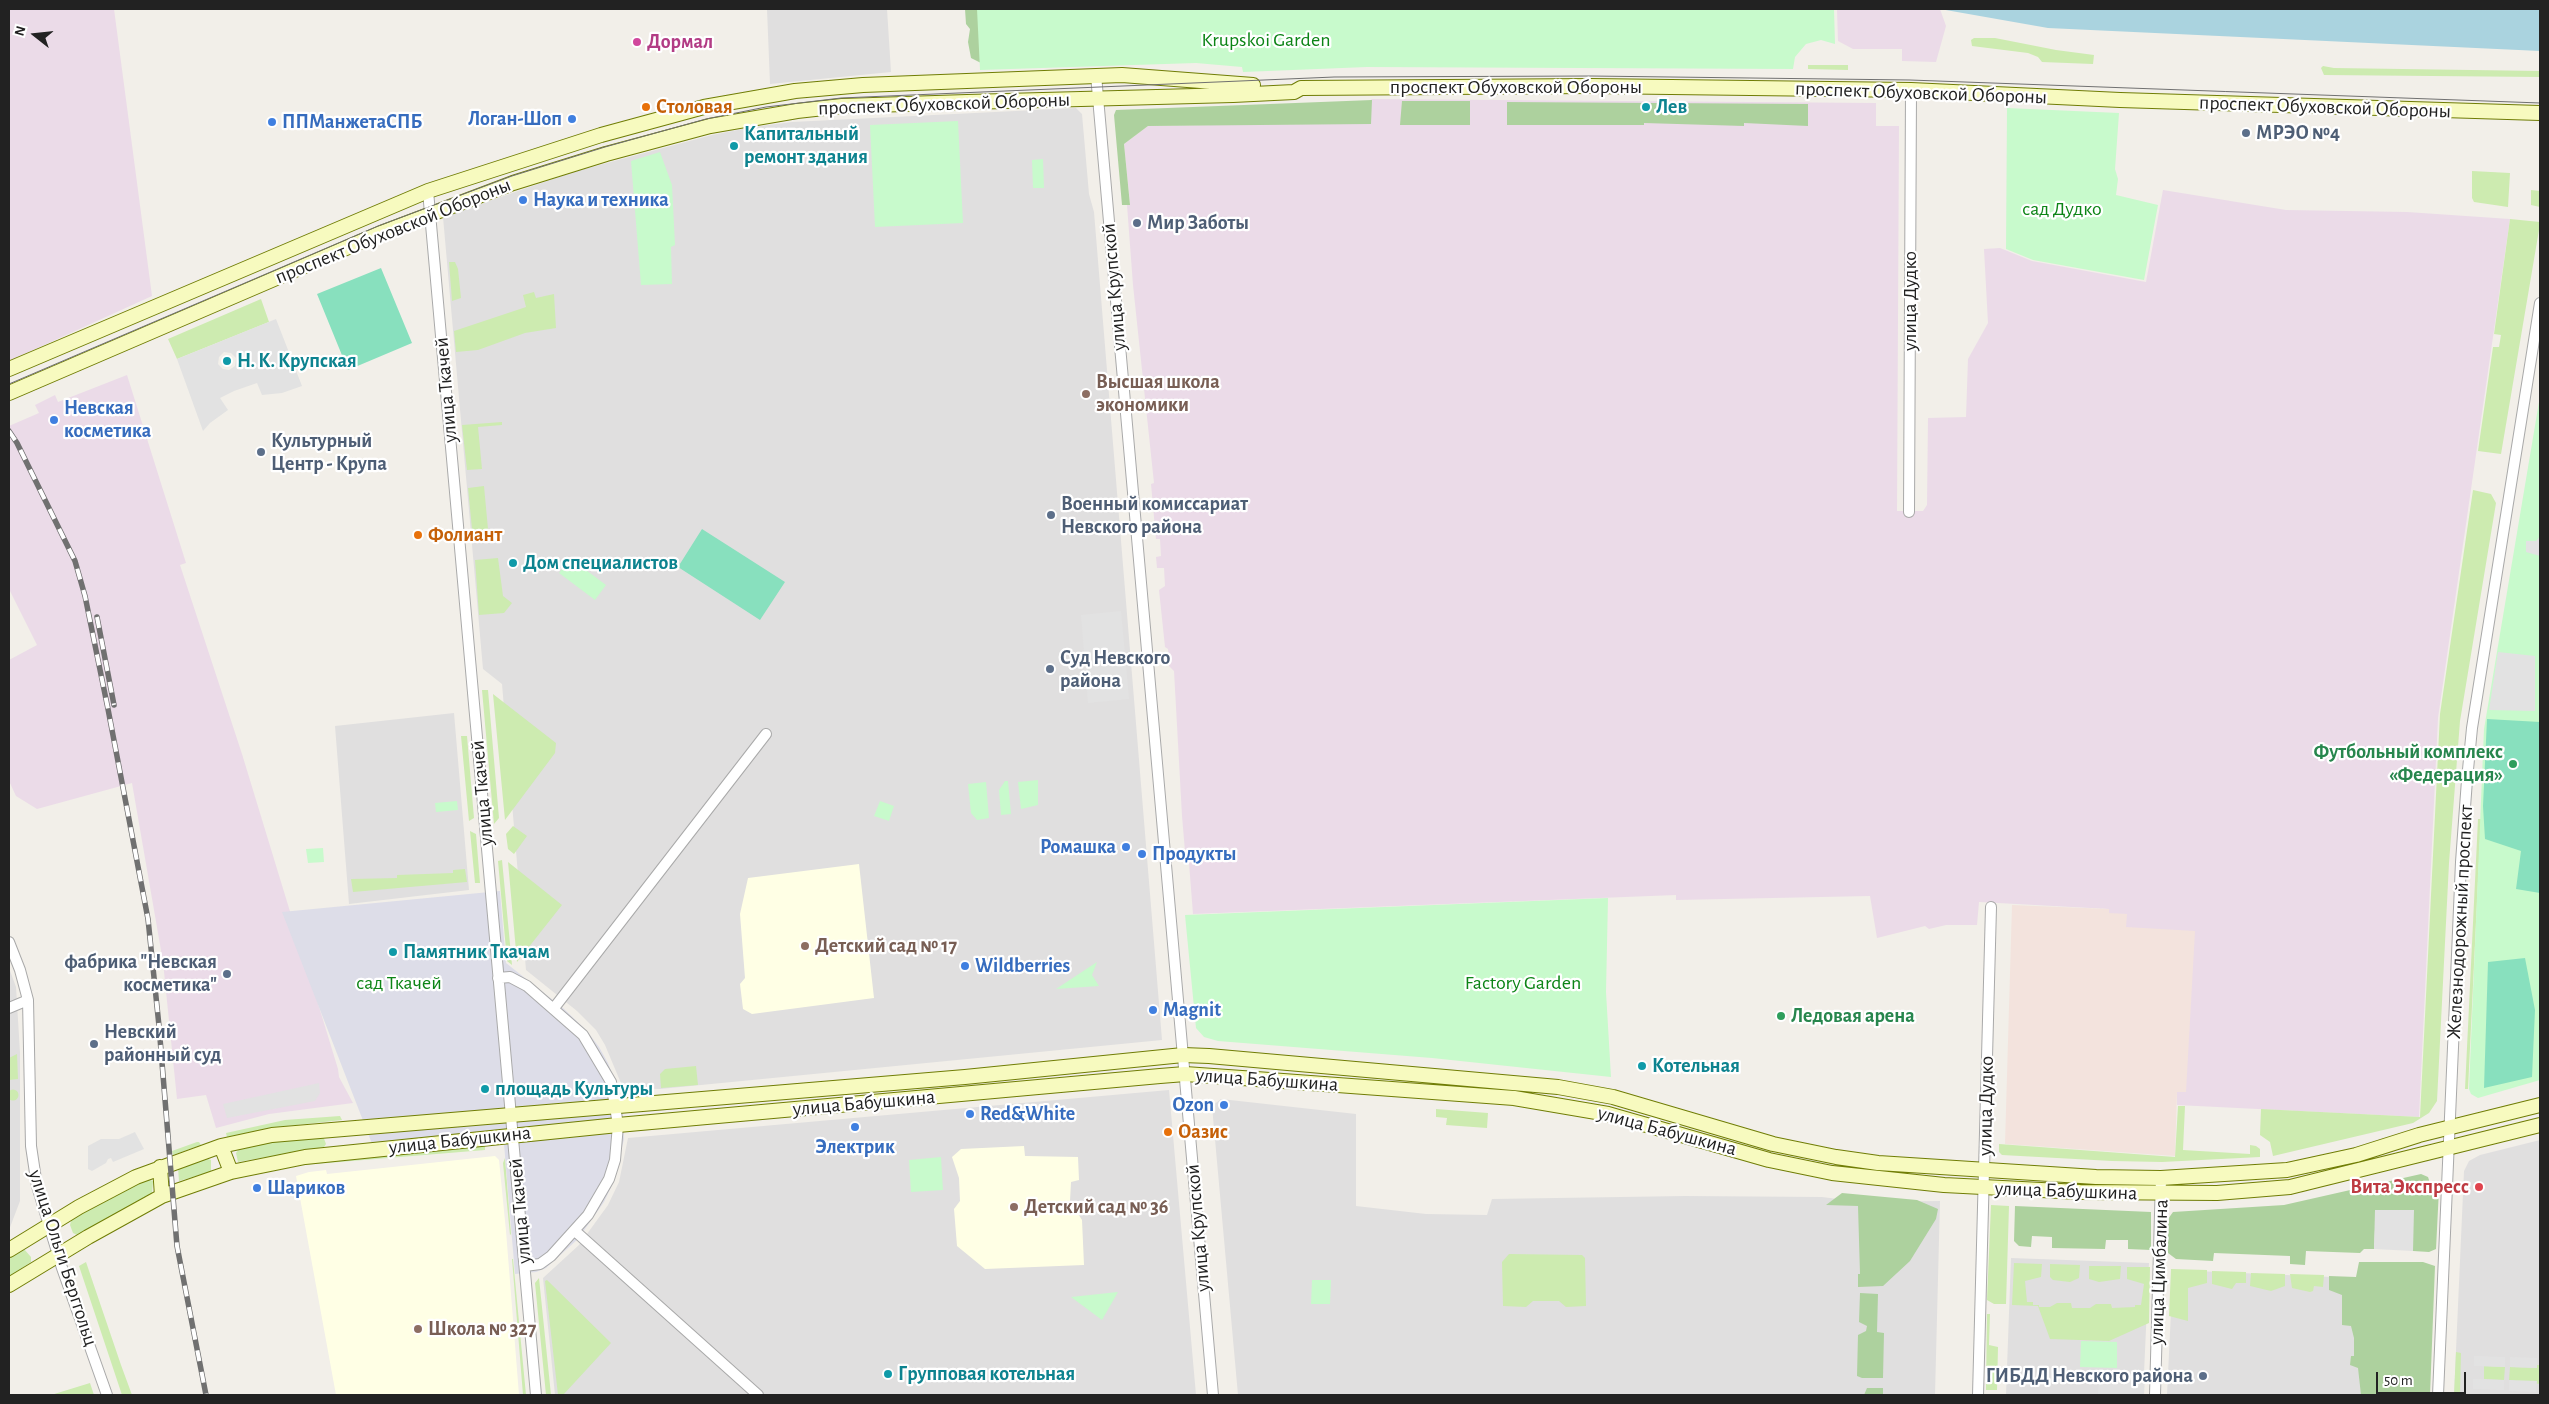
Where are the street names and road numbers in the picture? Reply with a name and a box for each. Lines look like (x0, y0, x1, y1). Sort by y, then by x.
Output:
street label: проспект Обуховской Обороны (1390, 75, 1642, 99)
street label: проспект Обуховской Обороны (1795, 77, 2047, 109)
street label: проспект Обуховской Обороны (818, 88, 1070, 120)
street label: проспект Обуховской Обороны (2199, 91, 2451, 123)
street label: проспект Обуховской Обороны (272, 173, 514, 289)
street label: улица Крупской (1096, 222, 1132, 352)
street label: улица Дудко (1898, 251, 1922, 351)
street label: улица Ткачей (429, 336, 463, 444)
street label: улица Ткачей (465, 739, 499, 847)
street label: Железнодорожный проспект (2442, 804, 2478, 1040)
street label: улица Дудко (1973, 1056, 1999, 1156)
street label: улица Бабушкина (1195, 1063, 1339, 1097)
street label: улица Бабушкина (792, 1085, 936, 1121)
street label: улица Бабушкина (1595, 1101, 1739, 1161)
street label: улица Бабушкина (388, 1121, 532, 1159)
street label: улица Ткачей (503, 1157, 537, 1265)
street label: улица Крупской (1180, 1163, 1216, 1293)
street label: улица Ольги Берггольц (23, 1167, 103, 1349)
street label: улица Бабушкина (1994, 1177, 2138, 1205)
street label: улица Цимбалина (2144, 1199, 2174, 1345)

